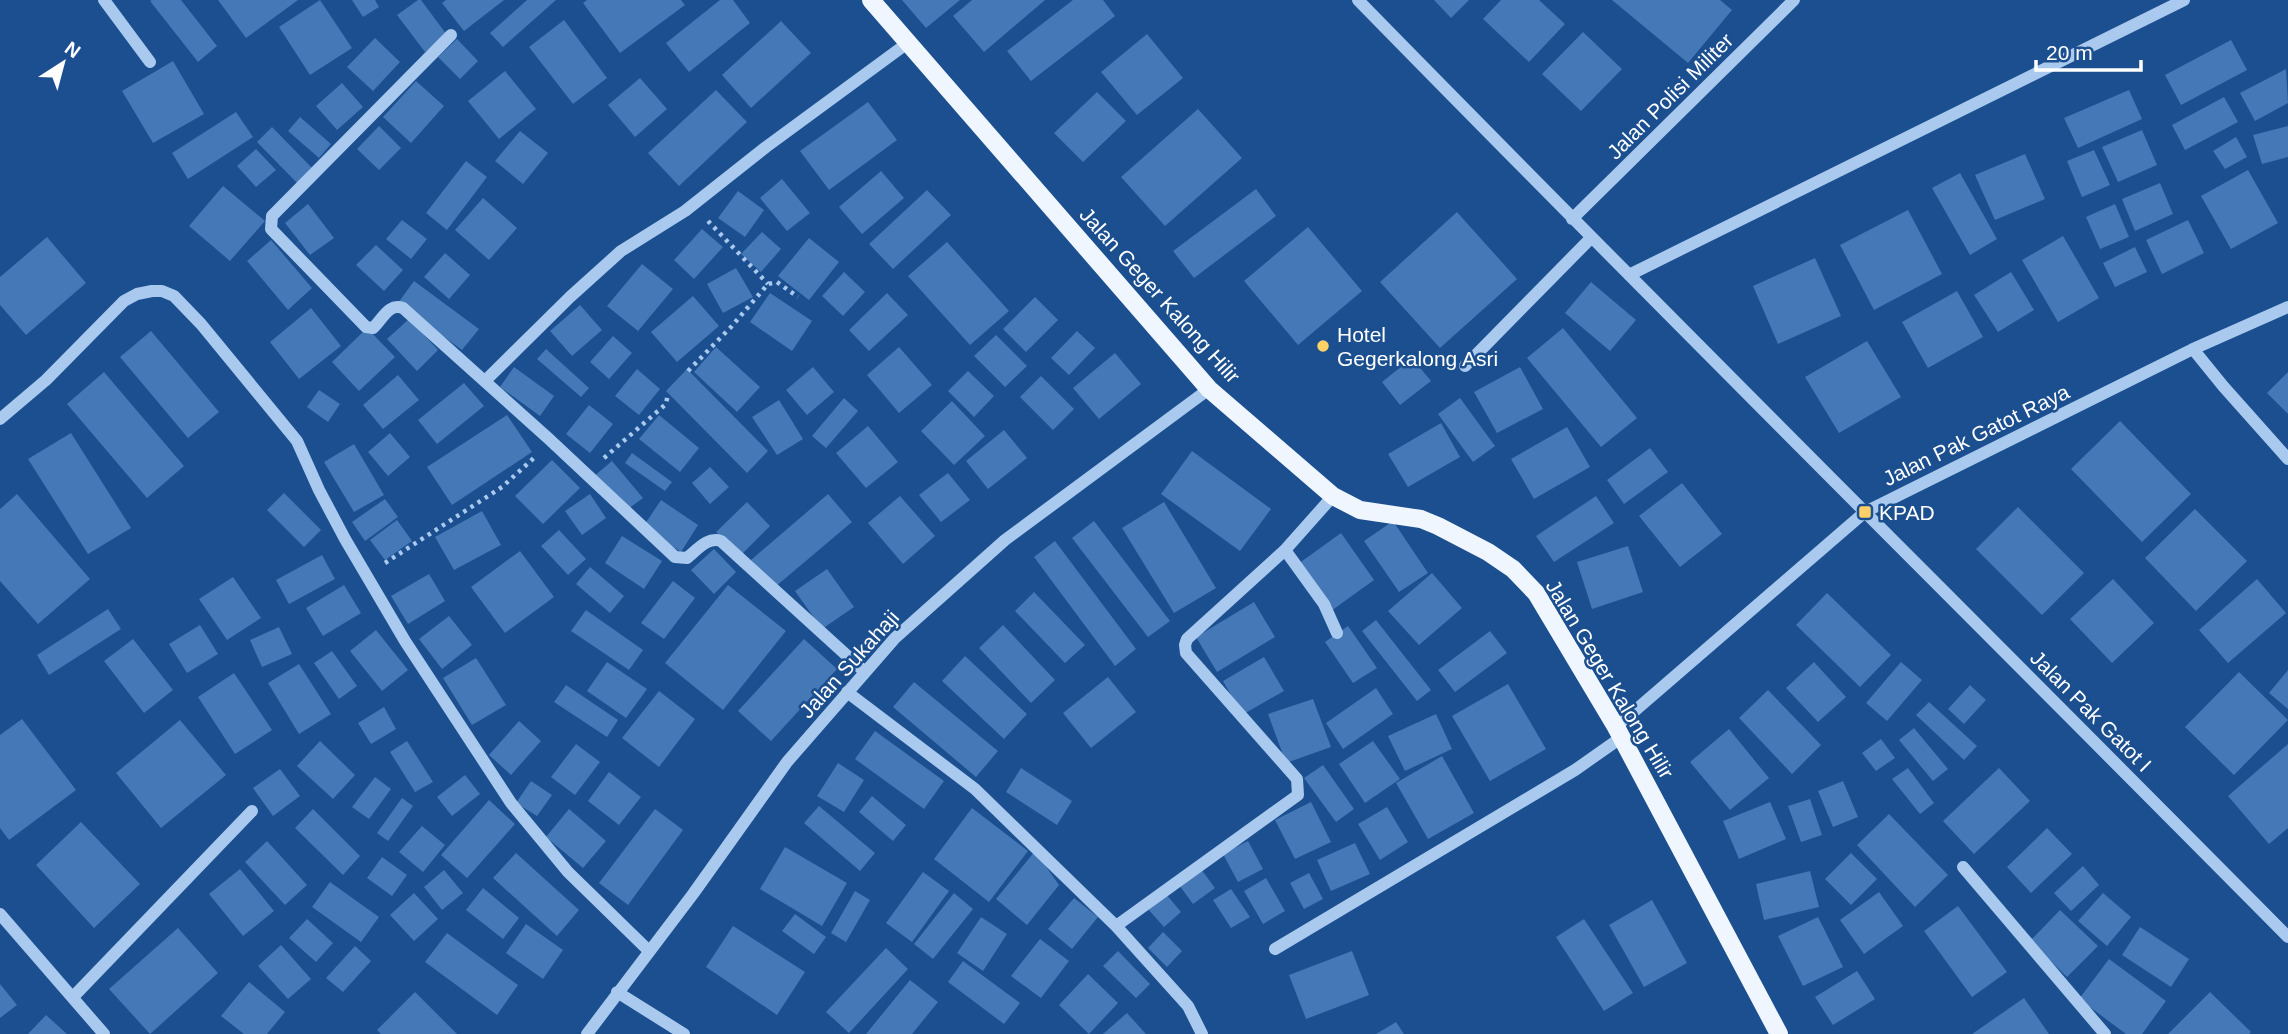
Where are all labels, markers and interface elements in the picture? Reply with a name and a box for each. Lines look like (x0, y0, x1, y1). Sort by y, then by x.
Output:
north arrow (28, 28, 98, 98)
street label: Jalan Polisi Militer (1602, 28, 1738, 164)
scale bar (2036, 28, 2141, 72)
text: N (61, 37, 84, 62)
text: 20 m (2046, 41, 2093, 64)
street label: Jalan Geger Kalong Hilir (1075, 203, 1245, 387)
place label: Hotel Gegerkalong Asri (1337, 323, 1498, 370)
marker: Hotel Gegerkalong Asri (1315, 338, 1331, 354)
street label: Jalan Pak Gatot Raya (1879, 380, 2073, 490)
place label: KPAD (1879, 501, 1935, 524)
marker: KPAD (1857, 504, 1873, 520)
street label: Jalan Geger Kalong Hilir (1542, 576, 1678, 782)
street label: Jalan Sukahaji (795, 606, 903, 722)
street label: Jalan Pak Gatot I (2026, 646, 2156, 776)

